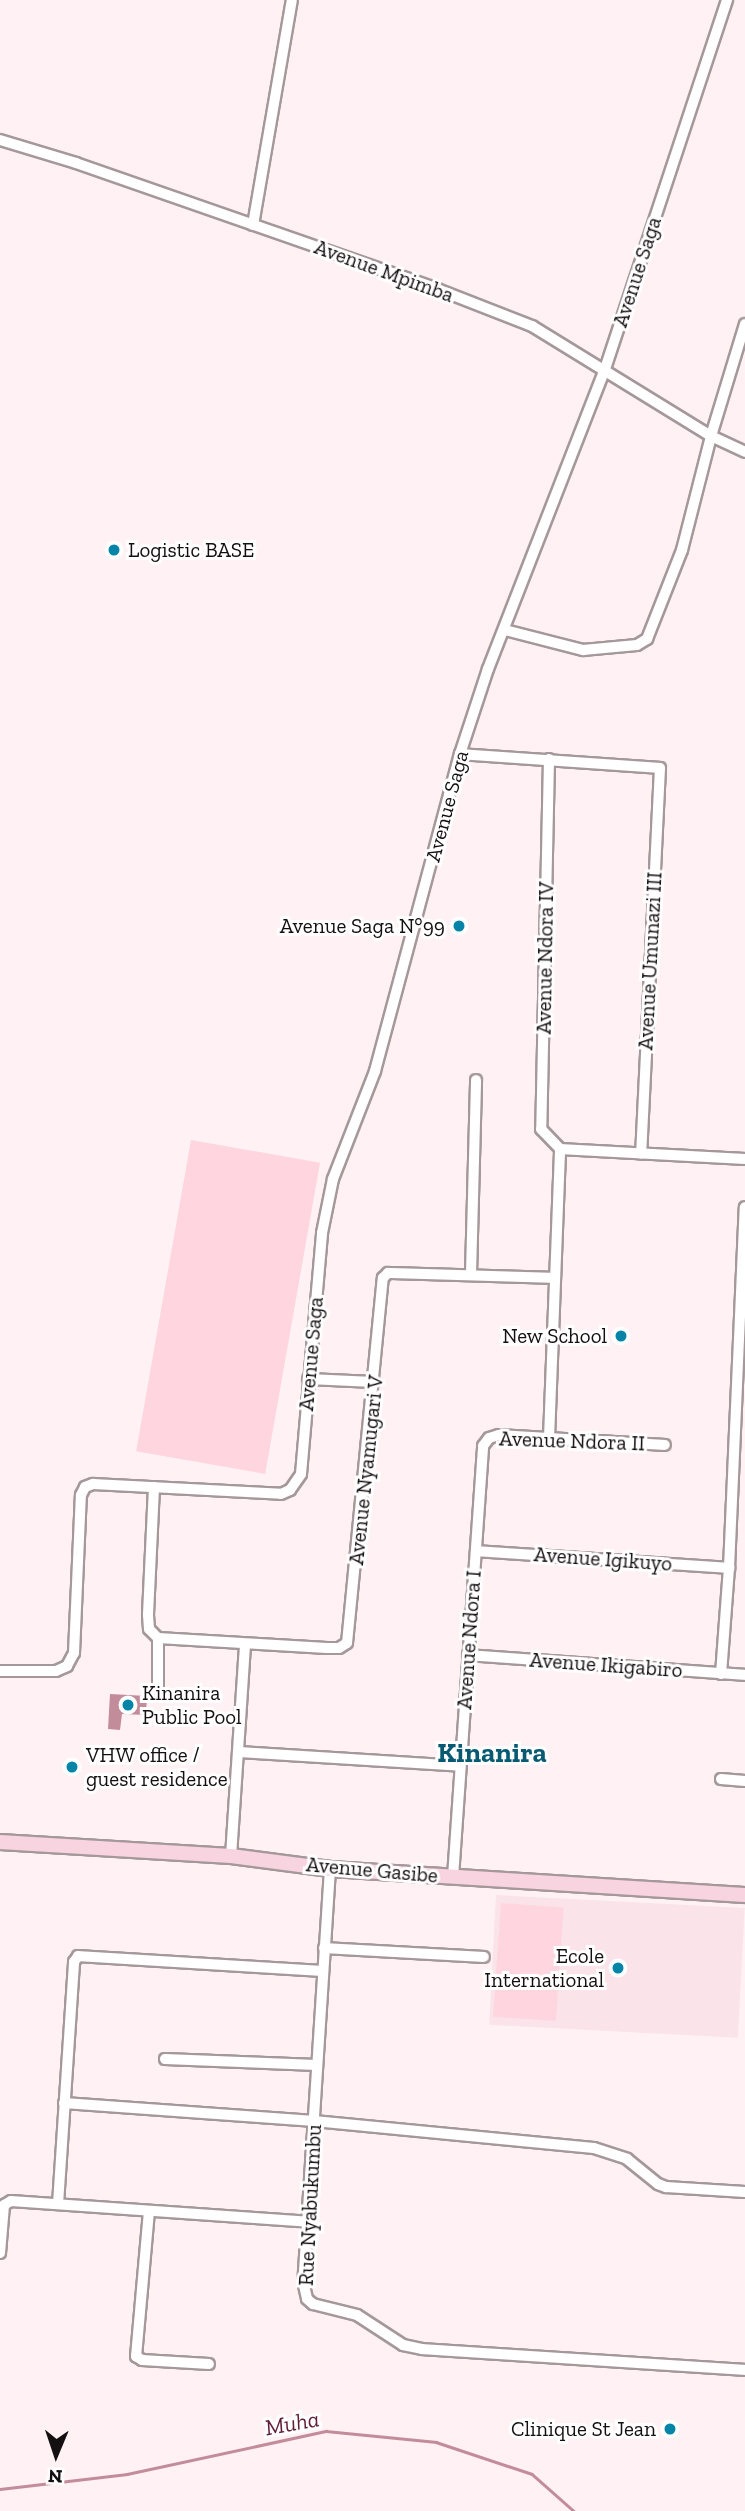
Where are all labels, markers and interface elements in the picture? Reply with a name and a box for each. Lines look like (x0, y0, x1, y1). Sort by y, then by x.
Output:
street label: Avenue Saga (607, 214, 667, 330)
street label: Avenue Mpimba (311, 234, 457, 308)
place label: Logistic BASE (128, 537, 254, 563)
marker: Logistic BASE (106, 542, 122, 558)
street label: Avenue Saga (420, 748, 474, 864)
street label: Avenue Umunazi III (633, 871, 667, 1051)
street label: Avenue Ndora IV (531, 881, 559, 1035)
place label: Avenue Saga N°99 (280, 913, 445, 939)
marker: Avenue Saga N°99 (451, 918, 467, 934)
street label: Avenue Saga (293, 1296, 329, 1412)
place label: New School (502, 1323, 607, 1349)
marker: New School (613, 1328, 629, 1344)
street label: Avenue Nyamugari V (343, 1373, 389, 1567)
street label: Avenue Ndora II (499, 1426, 645, 1456)
street label: Avenue Igikuyo (533, 1542, 673, 1576)
street label: Avenue Ndora I (452, 1570, 486, 1710)
street label: Avenue Ikigabiro (529, 1647, 683, 1683)
place label: Kinanira Public Pool (142, 1680, 242, 1730)
marker: Kinanira Public Pool (120, 1697, 136, 1713)
district label: Kinanira (437, 1736, 547, 1770)
place label: VHW office / guest residence (86, 1742, 228, 1792)
marker: VHW office / guest residence (64, 1759, 80, 1775)
street label: Avenue Gasibe (305, 1852, 439, 1888)
place label: Ecole International (484, 1943, 604, 1993)
marker: Ecole International (610, 1960, 626, 1976)
street label: Rue Nyabukumbu (293, 2124, 327, 2286)
water label: Muha (263, 2405, 321, 2441)
place label: Clinique St Jean (511, 2416, 656, 2442)
north arrow (21, 2420, 91, 2490)
marker: Clinique St Jean (662, 2421, 678, 2437)
text: N (48, 2465, 63, 2488)

